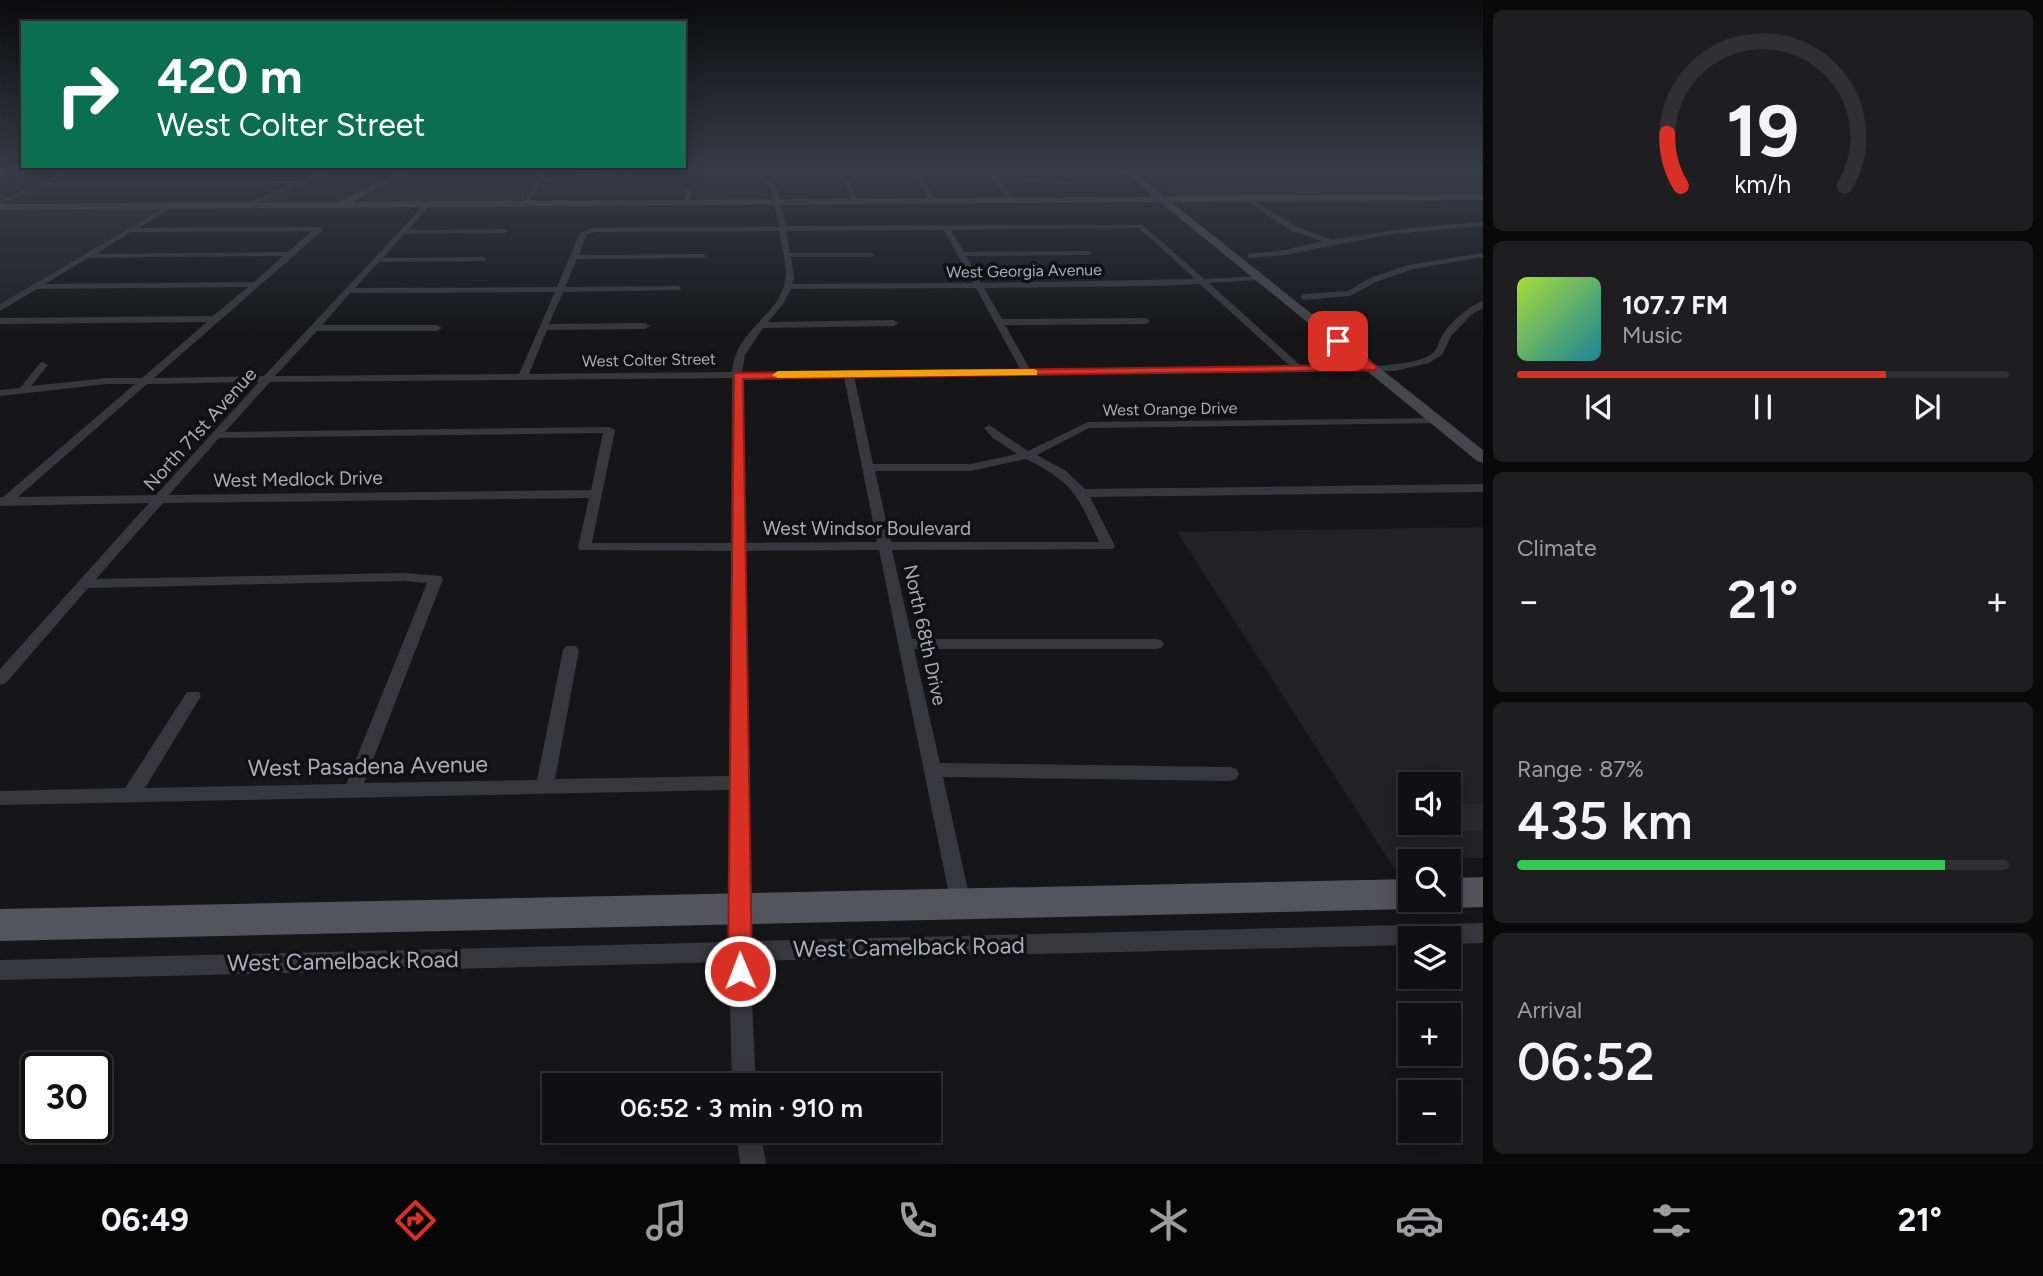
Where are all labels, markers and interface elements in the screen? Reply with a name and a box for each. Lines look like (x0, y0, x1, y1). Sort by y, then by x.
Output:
text: 420 m (157, 46, 303, 105)
icon: right (42, 49, 133, 140)
text: 19 (1727, 88, 1799, 175)
text: West Colter Street (157, 106, 425, 144)
text: km/h (1734, 169, 1792, 199)
street label: West Georgia Avenue (946, 260, 1102, 282)
text: 107.7 FM (1622, 289, 1728, 321)
pin (1308, 311, 1368, 371)
text: Music (1622, 321, 1683, 349)
icon: arrive (1319, 322, 1357, 360)
street label: West Colter Street (582, 349, 716, 371)
street label: North 71st Avenue (139, 363, 261, 495)
icon: previous (1580, 388, 1618, 426)
icon: pause (1744, 388, 1782, 426)
icon: next (1908, 388, 1946, 426)
street label: West Orange Drive (1102, 398, 1238, 420)
street label: West Medlock Drive (213, 466, 383, 492)
street label: West Windsor Boulevard (763, 517, 971, 540)
text: Climate (1517, 534, 1596, 562)
street label: North 68th Drive (899, 562, 951, 708)
text: 21° (1728, 569, 1798, 631)
text: − (1517, 578, 1541, 624)
text: + (1985, 578, 2009, 624)
street label: West Pasadena Avenue (248, 750, 488, 782)
text: Range · 87% (1517, 755, 1644, 783)
map controls (1398, 772, 1461, 1143)
button: sound (1398, 772, 1461, 835)
text: 435 km (1517, 790, 1693, 852)
button: search (1398, 849, 1461, 912)
button: layers (1398, 926, 1461, 989)
street label: West Camelback Road (793, 931, 1025, 963)
position arrow (703, 934, 777, 1008)
street label: West Camelback Road (227, 945, 459, 977)
text: Arrival (1517, 996, 1582, 1024)
button: + (1398, 1003, 1461, 1066)
text: 06:52 (1517, 1031, 1655, 1093)
speed limit sign: 30 (21, 1052, 112, 1143)
button: − (1398, 1080, 1461, 1143)
text: 06:52 · 3 min · 910 m (620, 1092, 863, 1124)
icon: directions (391, 1196, 440, 1245)
icon: music (642, 1196, 691, 1245)
icon: phone (893, 1196, 942, 1245)
icon: climate (1144, 1196, 1193, 1245)
icon: car (1395, 1196, 1444, 1245)
icon: filters (1647, 1196, 1696, 1245)
text: 06:49 (101, 1201, 189, 1239)
text: 21° (1898, 1201, 1942, 1239)

